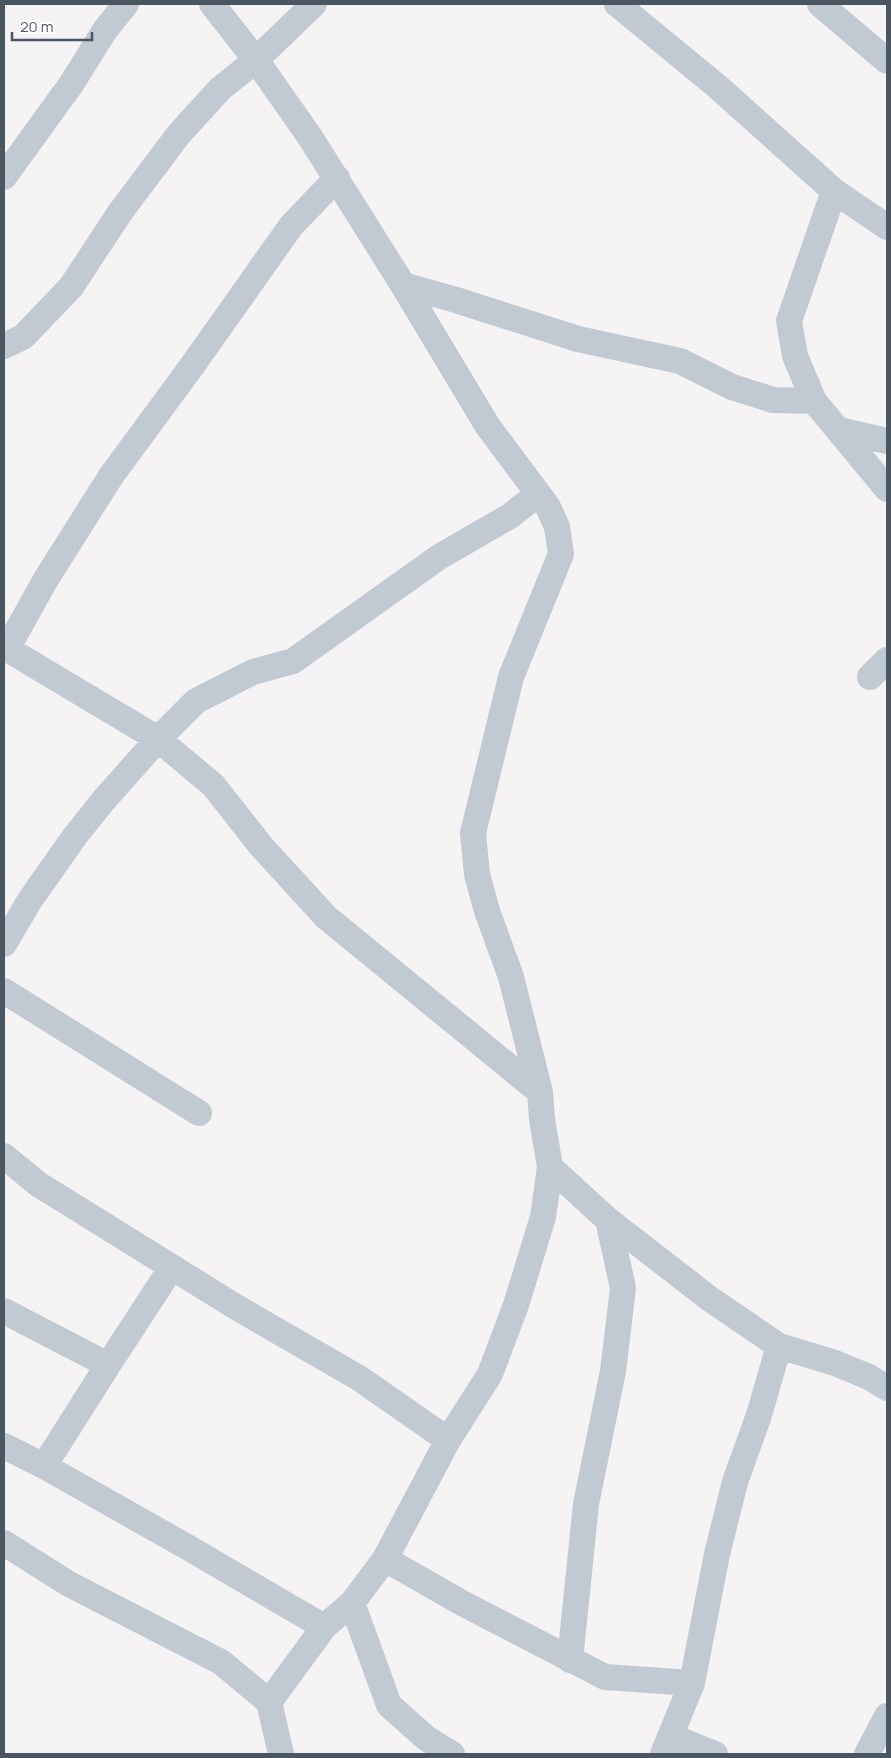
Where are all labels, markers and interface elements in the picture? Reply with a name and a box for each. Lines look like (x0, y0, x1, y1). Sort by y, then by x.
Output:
scale bar (12, 10, 92, 42)
text: 20 m (20, 16, 53, 37)

